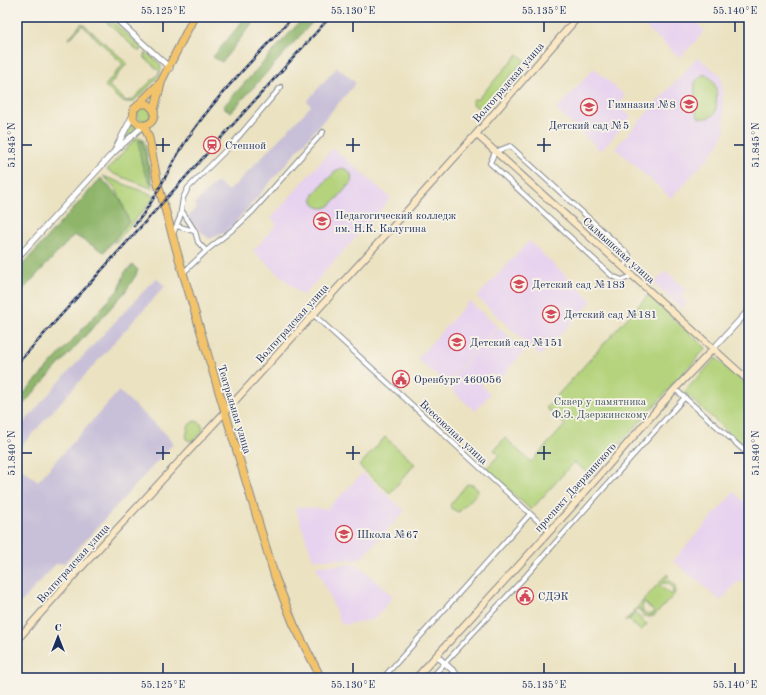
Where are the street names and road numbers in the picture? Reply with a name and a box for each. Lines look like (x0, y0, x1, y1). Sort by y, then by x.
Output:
street label: Волгоградская улица (471, 40, 547, 125)
street label: Салмышская улица (580, 216, 656, 287)
street label: Волгоградская улица (255, 282, 332, 366)
street label: Театральная улица (215, 364, 253, 456)
street label: Всесоюзная улица (417, 399, 489, 468)
street label: проспект Дзержинского (533, 441, 619, 535)
street label: Волгоградская улица (36, 522, 113, 606)

